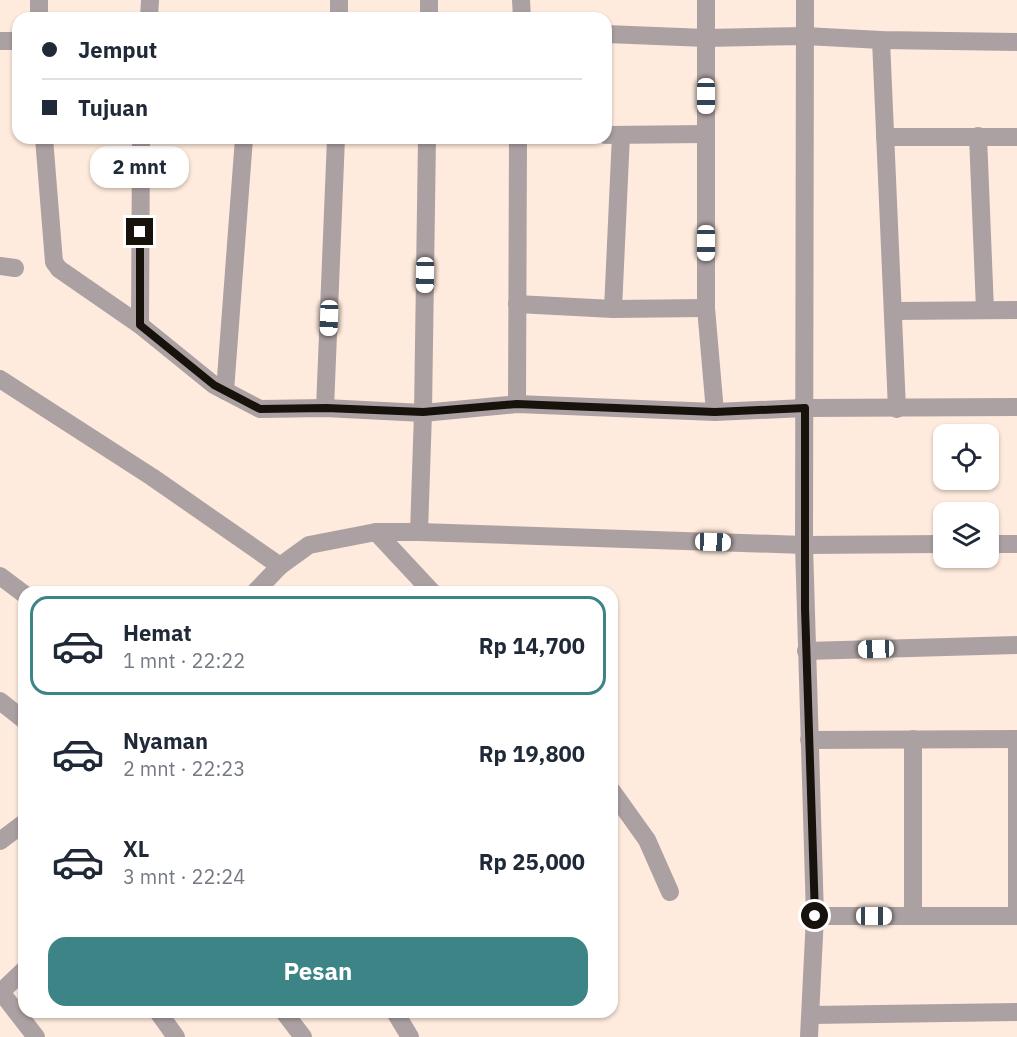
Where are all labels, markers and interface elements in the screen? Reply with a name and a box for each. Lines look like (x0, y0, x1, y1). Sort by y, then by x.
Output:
text: Jemput (78, 35, 157, 64)
car (697, 78, 715, 114)
text: Tujuan (78, 93, 148, 122)
callout: 2 mnt (90, 145, 190, 187)
text: 2 mnt (112, 153, 167, 180)
route end (126, 218, 153, 245)
car (697, 225, 715, 261)
car (416, 257, 434, 293)
car (319, 300, 339, 336)
map controls (933, 424, 999, 568)
button: locate (933, 424, 999, 490)
button: layers (933, 502, 999, 568)
car (695, 532, 731, 552)
text: Hemat (123, 618, 192, 647)
icon: car (51, 619, 105, 673)
text: Rp 14,700 (479, 631, 585, 660)
car (858, 639, 894, 659)
text: 1 mnt · 22:22 (123, 647, 245, 674)
text: Nyaman (123, 726, 208, 755)
icon: car (51, 727, 105, 781)
text: Rp 19,800 (479, 739, 585, 768)
text: 2 mnt · 22:23 (123, 755, 245, 782)
text: XL (123, 834, 149, 863)
icon: car (51, 835, 105, 889)
text: Rp 25,000 (479, 847, 585, 876)
text: 3 mnt · 22:24 (123, 863, 245, 890)
route start (801, 902, 828, 929)
car (856, 907, 892, 925)
button: Pesan (48, 937, 588, 1006)

